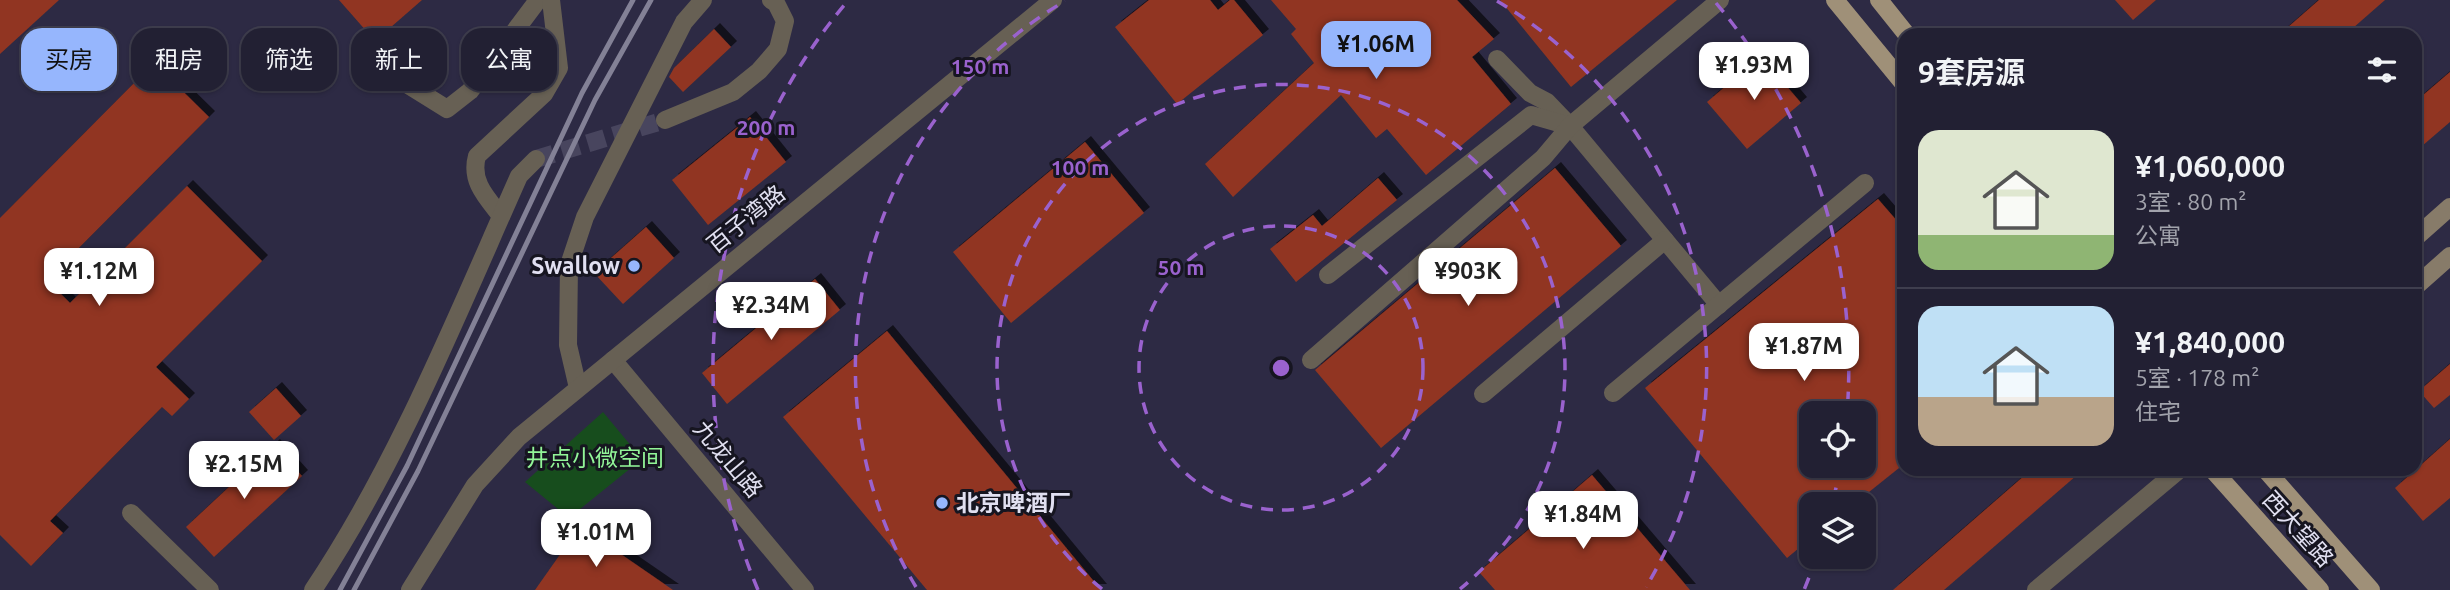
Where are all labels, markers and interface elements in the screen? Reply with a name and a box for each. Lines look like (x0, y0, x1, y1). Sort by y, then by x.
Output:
pin: ¥1.06M (1319, 22, 1433, 81)
chip: 买房 (21, 28, 117, 91)
chip: 租房 (131, 28, 227, 91)
chip: 筛选 (241, 28, 337, 91)
chip: 新上 (351, 28, 447, 91)
chip: 公寓 (461, 28, 557, 91)
text: ¥1.06M (1337, 31, 1415, 56)
pin: ¥1.93M (1697, 42, 1811, 102)
icon: filters (2363, 51, 2401, 89)
text: ¥1.93M (1715, 52, 1793, 77)
text: 150 m (951, 54, 1009, 78)
text: 9套房源 (1918, 55, 2025, 89)
text: 200 m (737, 115, 795, 139)
text: ¥1,060,000 (2135, 149, 2285, 183)
text: 100 m (1051, 155, 1109, 179)
icon: home (1974, 158, 2058, 242)
street label: 百子湾路 (702, 180, 789, 257)
text: 3室 · 80 m² (2135, 189, 2246, 214)
text: 公寓 (2135, 223, 2181, 248)
pin: ¥1.12M (42, 248, 156, 308)
pin: ¥903K (1419, 248, 1517, 308)
place label: Swallow (531, 253, 620, 278)
text: 50 m (1158, 255, 1204, 279)
text: ¥1.12M (60, 258, 138, 283)
marker: Swallow (626, 258, 642, 274)
text: ¥903K (1434, 258, 1502, 283)
pin: ¥2.34M (714, 282, 828, 342)
text: ¥2.34M (732, 292, 810, 317)
pin: ¥1.87M (1747, 324, 1861, 383)
text: ¥1,840,000 (2135, 325, 2285, 359)
text: ¥1.87M (1765, 333, 1843, 358)
icon: home (1974, 334, 2058, 418)
centre of rings (1269, 356, 1293, 380)
text: 5室 · 178 m² (2135, 365, 2259, 390)
text: 住宅 (2135, 399, 2181, 424)
map controls (1799, 401, 1876, 569)
button: locate (1799, 401, 1876, 478)
street label: 九龙山路 (689, 415, 768, 502)
pin: ¥2.15M (187, 442, 301, 501)
park label: 井点小微空间 (526, 445, 664, 470)
text: ¥2.15M (205, 451, 283, 476)
street label: 西大望路 (2258, 486, 2338, 571)
place label: 北京啤酒厂 (956, 490, 1071, 515)
pin: ¥1.84M (1526, 491, 1640, 551)
button: layers (1799, 492, 1876, 569)
marker: 北京啤酒厂 (934, 495, 950, 511)
text: ¥1.84M (1544, 501, 1622, 526)
pin: ¥1.01M (539, 510, 653, 569)
text: ¥1.01M (557, 519, 635, 544)

